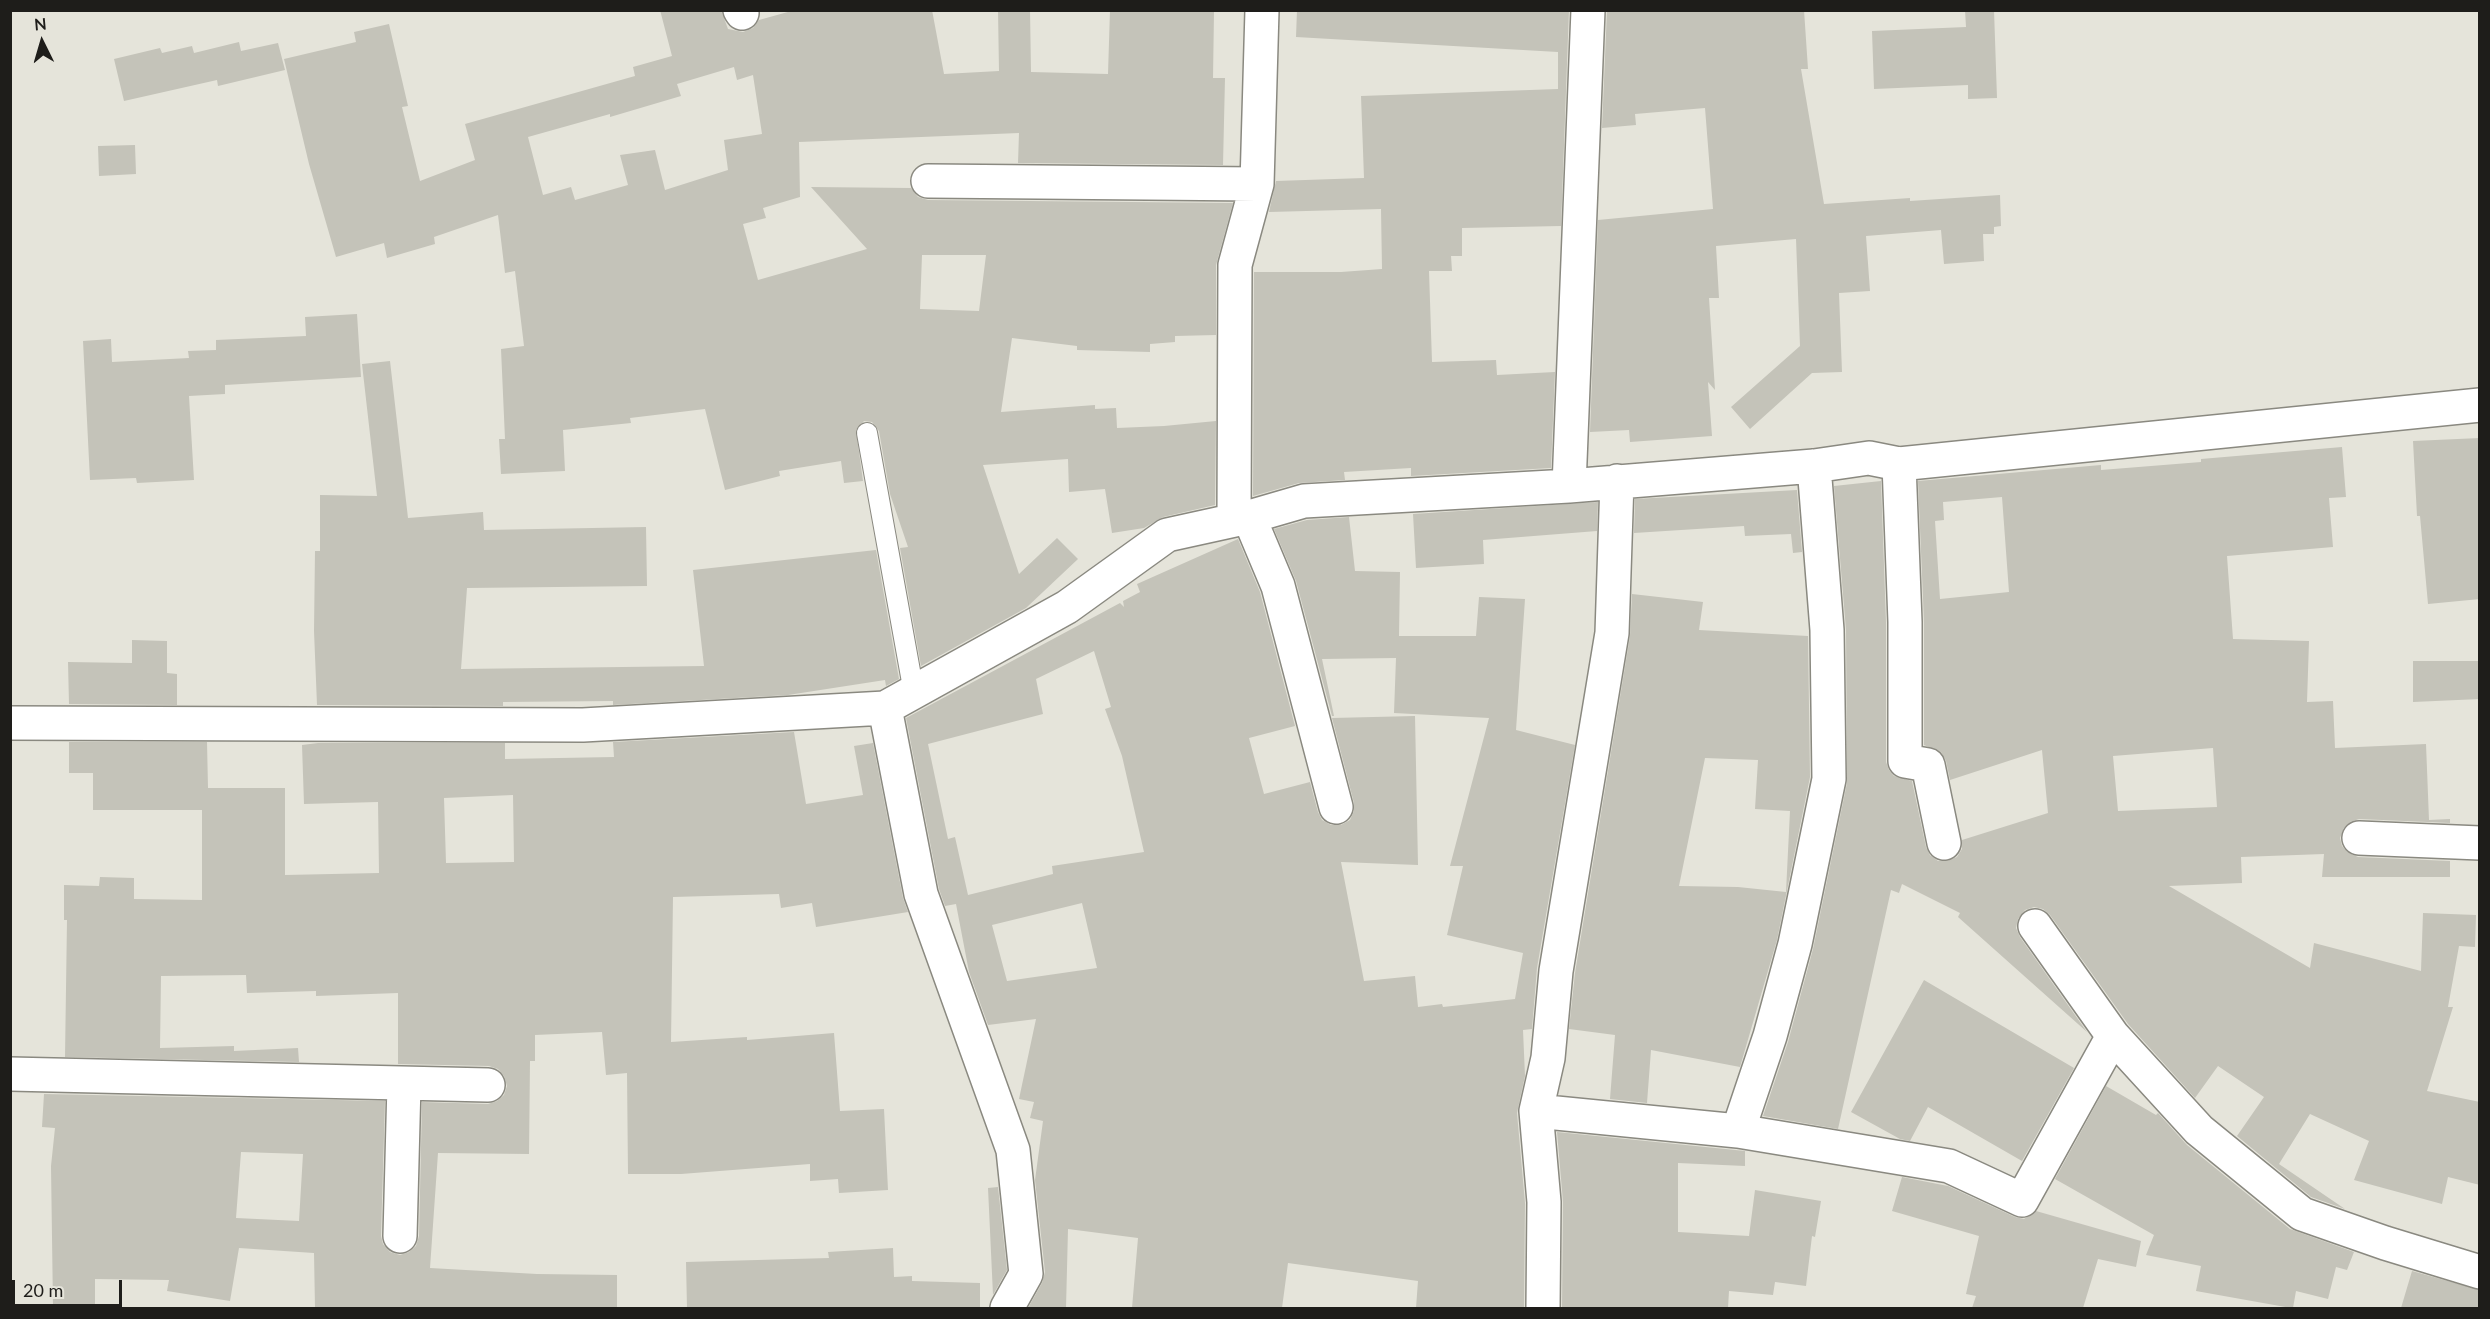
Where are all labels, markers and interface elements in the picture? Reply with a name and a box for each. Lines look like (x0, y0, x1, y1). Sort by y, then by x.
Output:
north arrow (12, 12, 72, 72)
text: N (33, 14, 47, 34)
scale bar (15, 1268, 124, 1306)
text: 20 m (23, 1279, 63, 1301)

